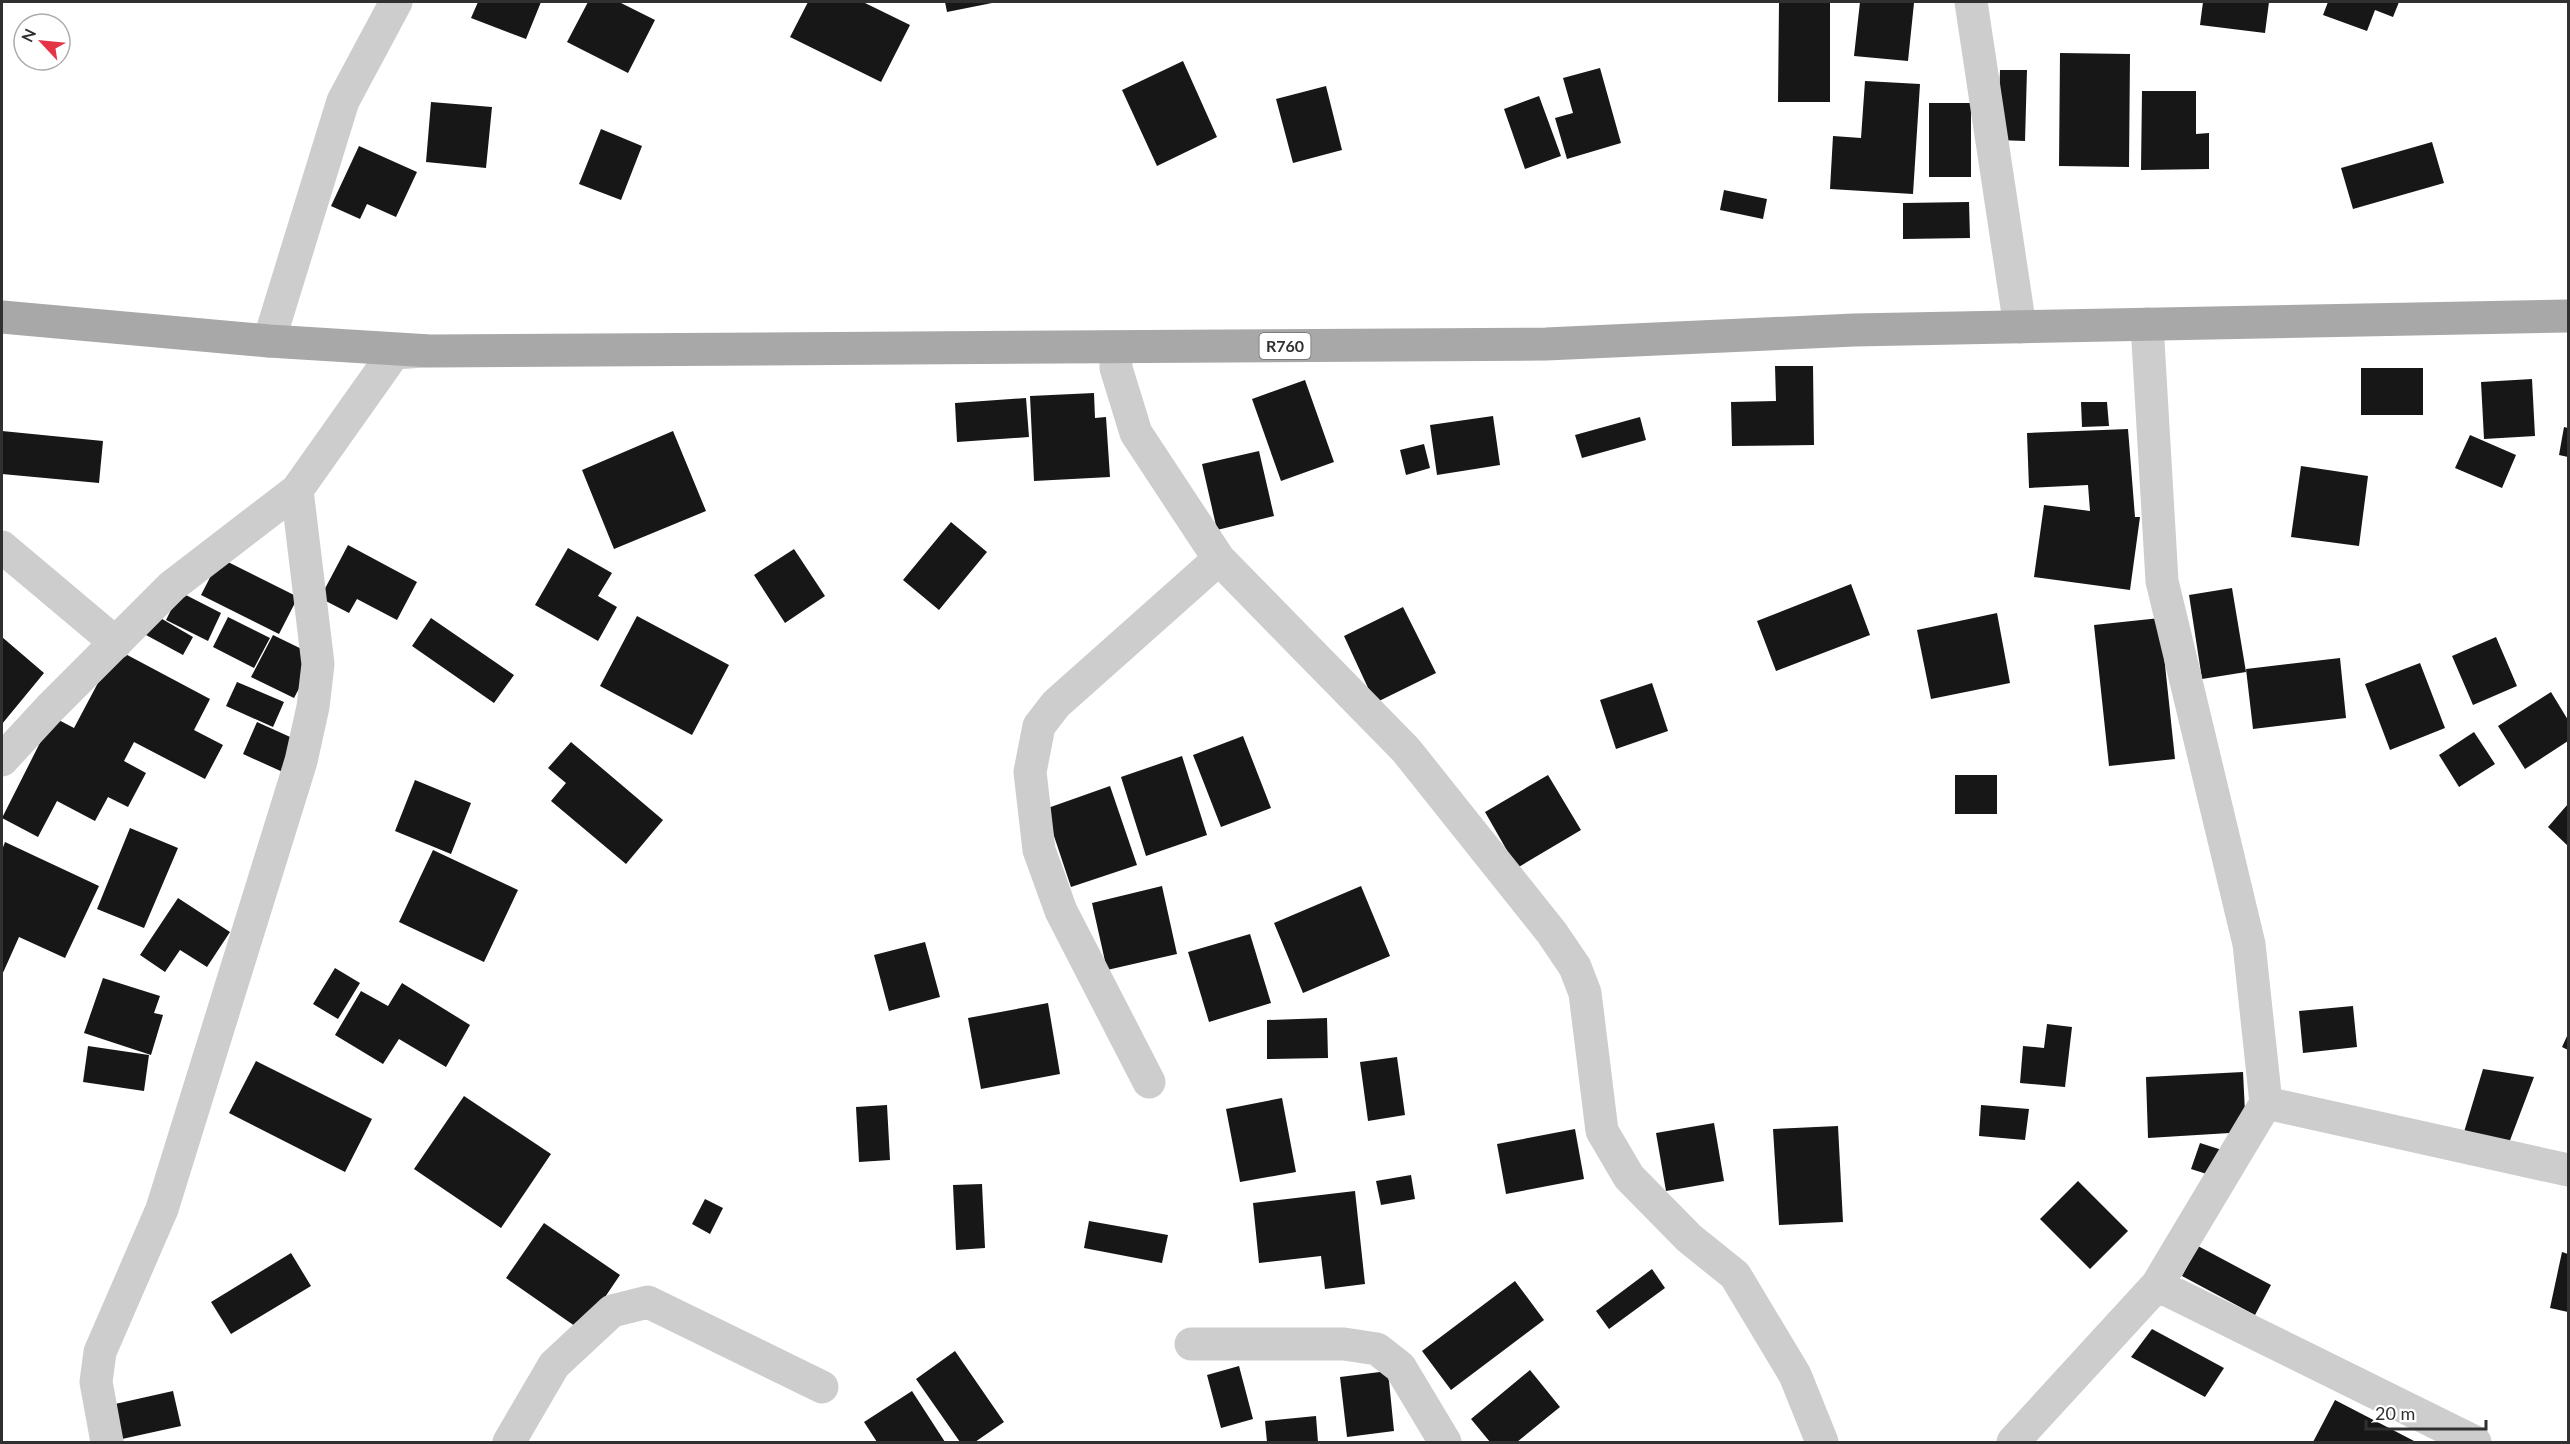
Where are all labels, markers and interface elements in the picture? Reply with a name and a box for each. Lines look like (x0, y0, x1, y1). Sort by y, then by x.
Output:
north arrow (12, 12, 72, 72)
text: N (17, 26, 39, 45)
road number: R760 (1260, 333, 1310, 359)
scale bar (2366, 1393, 2486, 1431)
text: 20 m (2375, 1402, 2415, 1424)

